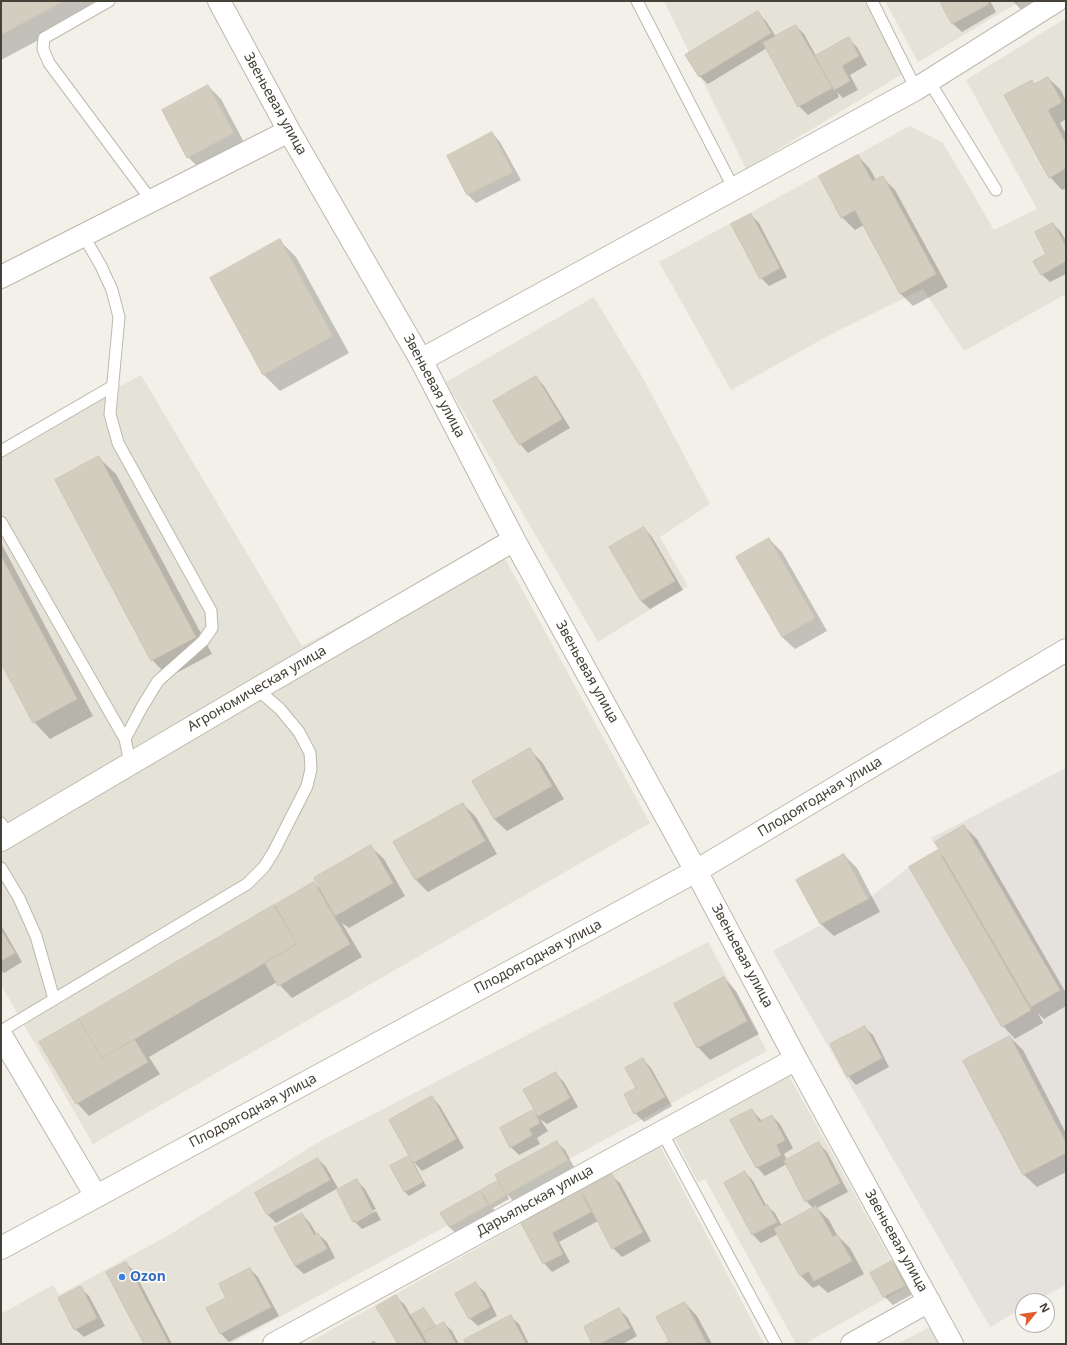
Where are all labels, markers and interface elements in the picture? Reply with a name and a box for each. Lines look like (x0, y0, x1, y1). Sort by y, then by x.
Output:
street label: Звеньевая улица (240, 50, 310, 158)
street label: Звеньевая улица (400, 331, 468, 441)
street label: Звеньевая улица (552, 618, 622, 726)
street label: Агрономическая улица (185, 642, 329, 736)
street label: Плодоягодная улица (755, 753, 885, 841)
street label: Звеньевая улица (708, 901, 776, 1011)
street label: Плодоягодная улица (471, 916, 605, 998)
street label: Плодоягодная улица (186, 1070, 320, 1152)
street label: Дарьяльская улица (474, 1162, 596, 1240)
street label: Звеньевая улица (861, 1187, 931, 1295)
place label: Ozon (130, 1269, 166, 1285)
marker: Ozon (117, 1272, 127, 1282)
north arrow (1015, 1293, 1055, 1333)
text: N (1036, 1300, 1054, 1315)

